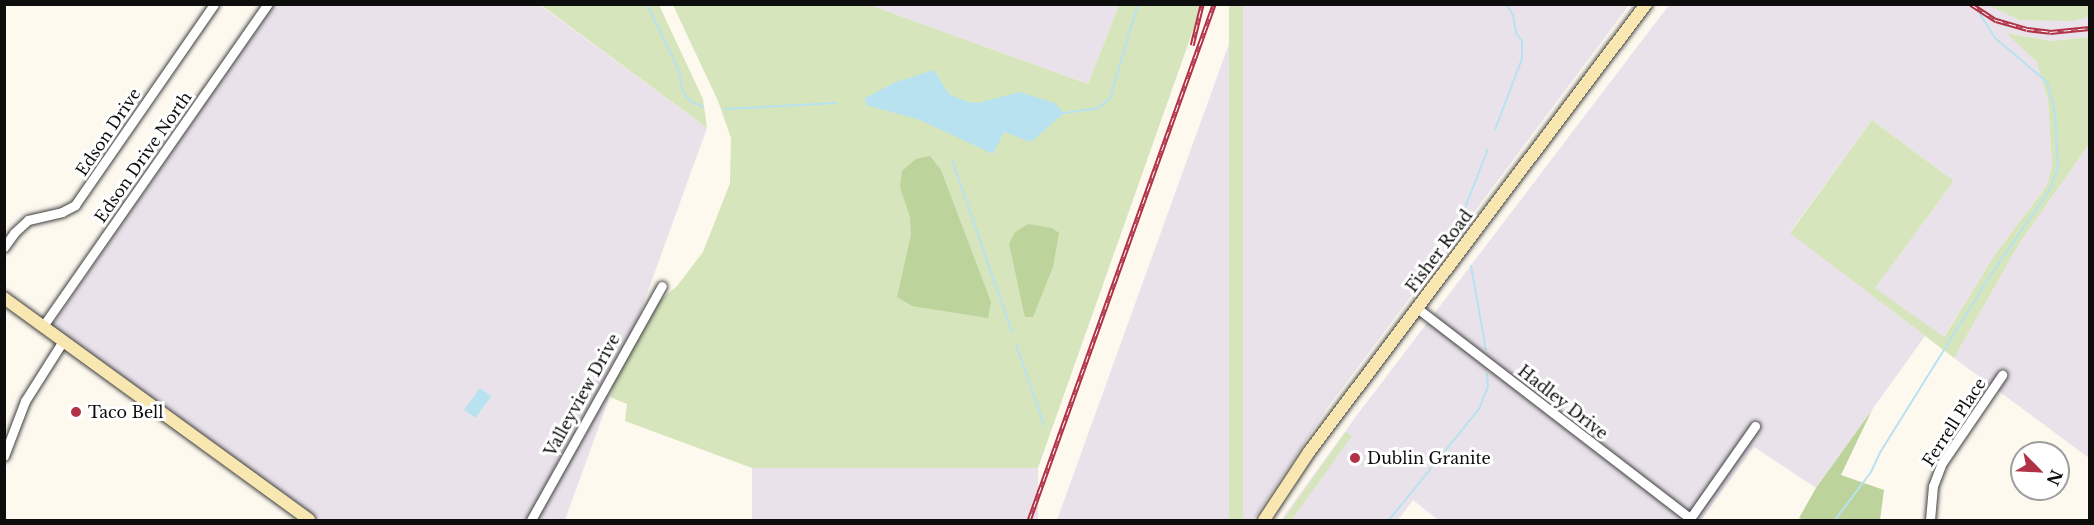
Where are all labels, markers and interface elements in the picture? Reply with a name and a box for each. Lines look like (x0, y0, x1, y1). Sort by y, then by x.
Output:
street label: Edson Drive (72, 85, 144, 179)
street label: Edson Drive North (91, 88, 195, 226)
street label: Fisher Road (1402, 206, 1476, 296)
street label: Valleyview Drive (540, 330, 624, 460)
street label: Hadley Drive (1514, 361, 1612, 443)
street label: Ferrell Place (1918, 374, 1990, 470)
place label: Taco Bell (88, 402, 164, 422)
marker: Taco Bell (69, 405, 83, 419)
north arrow (2010, 441, 2070, 501)
place label: Dublin Granite (1367, 448, 1491, 468)
marker: Dublin Granite (1348, 451, 1362, 465)
text: N (2042, 467, 2067, 488)

